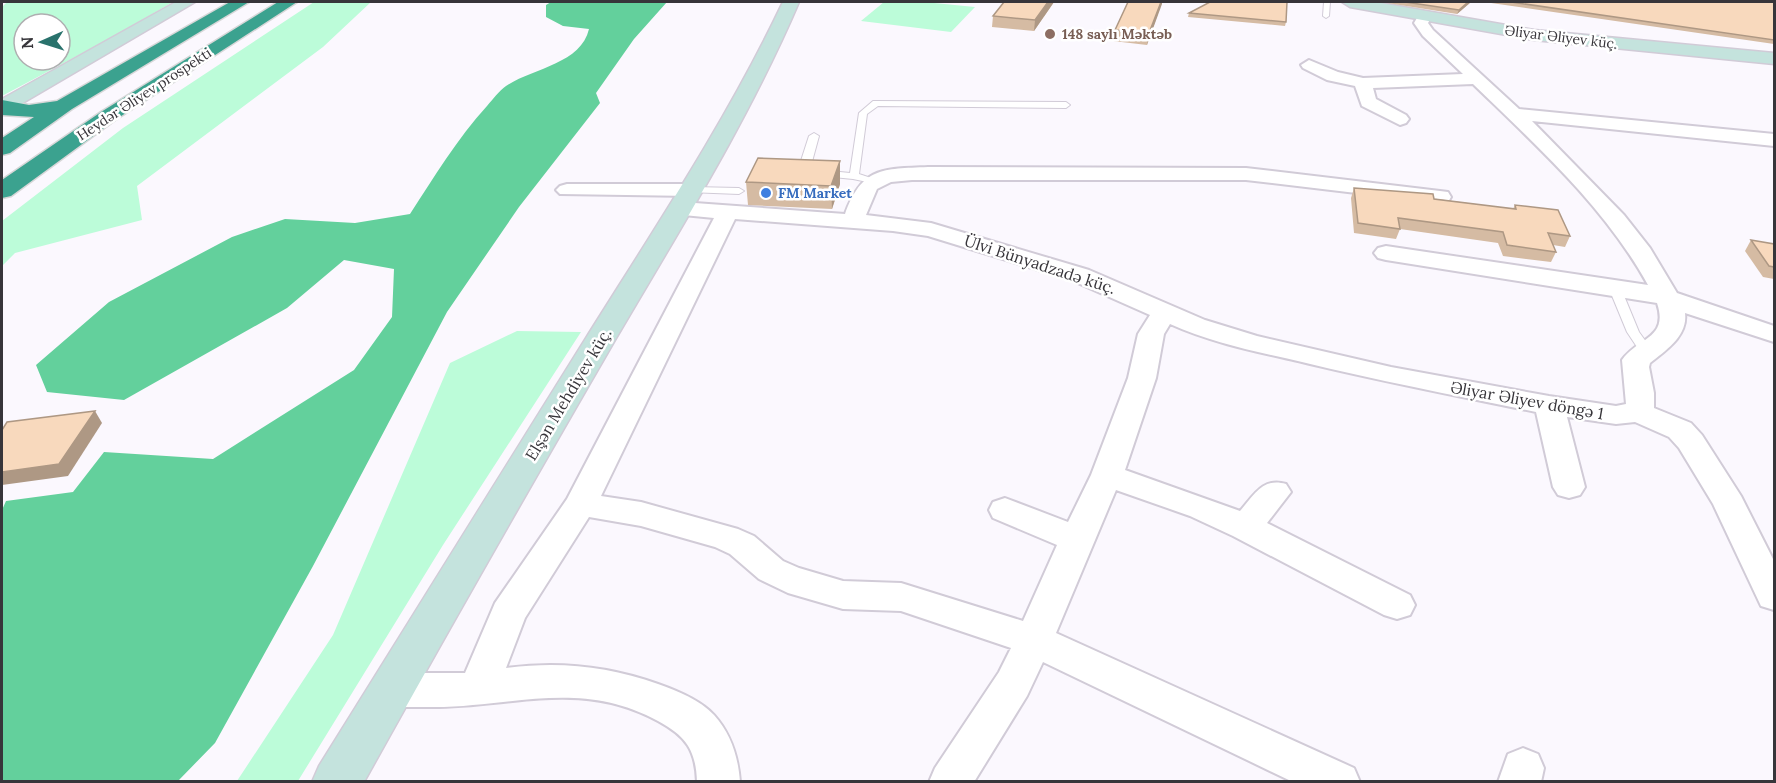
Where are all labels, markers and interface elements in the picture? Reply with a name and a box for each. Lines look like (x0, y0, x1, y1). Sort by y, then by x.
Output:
north arrow (12, 12, 72, 72)
street label: Əliyar Əliyev küç. (1504, 21, 1618, 53)
place label: 148 saylı Məktəb (1062, 25, 1172, 43)
marker: 148 saylı Məktəb (1043, 27, 1057, 41)
text: N (17, 36, 37, 49)
street label: Heydər Əliyev prospekti (73, 44, 215, 144)
place label: FM Market (778, 184, 852, 202)
marker: FM Market (759, 186, 773, 200)
street label: Ülvi Bünyadzadə küç. (962, 230, 1118, 298)
street label: Elşən Mehdiyev küç. (521, 324, 615, 464)
street label: Əliyar Əliyev döngə 1 (1449, 377, 1605, 423)

